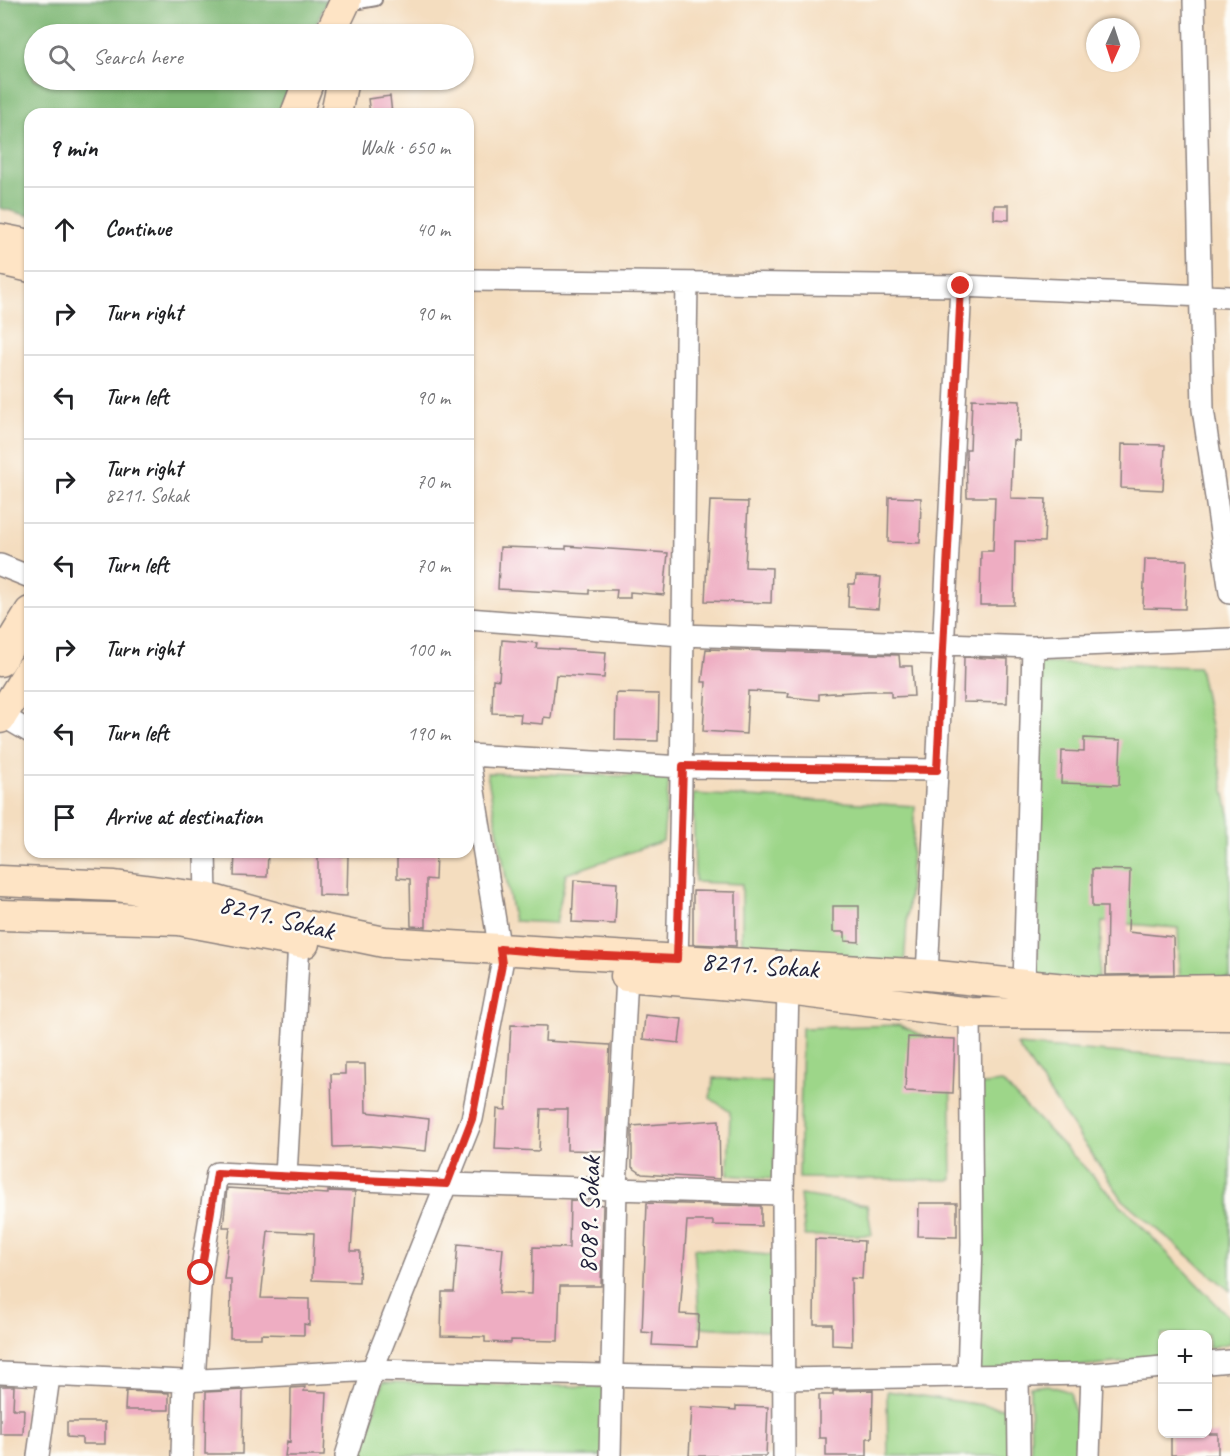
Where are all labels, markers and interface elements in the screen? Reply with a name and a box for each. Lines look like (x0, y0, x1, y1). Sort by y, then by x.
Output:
north arrow (1086, 18, 1140, 72)
search box (24, 24, 474, 90)
icon: search (45, 41, 78, 74)
text: Search here (93, 43, 183, 71)
text: 9 min (48, 131, 98, 164)
text: Walk · 650 m (360, 135, 450, 160)
icon: ahead (48, 213, 81, 246)
text: Continue (105, 215, 171, 243)
text: 40 m (416, 217, 450, 242)
route end (947, 272, 973, 298)
icon: right (48, 297, 81, 330)
text: Turn right (105, 299, 182, 327)
text: 90 m (416, 301, 450, 326)
icon: left (48, 381, 81, 414)
text: Turn left (105, 383, 169, 411)
text: 90 m (416, 385, 450, 410)
text: Turn right (105, 455, 182, 483)
icon: right (48, 465, 81, 498)
text: 70 m (416, 469, 450, 494)
text: 8211. Sokak (105, 483, 189, 508)
icon: left (48, 549, 81, 582)
text: Turn left (105, 551, 169, 579)
text: 70 m (416, 553, 450, 578)
icon: right (48, 633, 81, 666)
text: Turn right (105, 635, 182, 663)
text: 100 m (407, 637, 450, 662)
icon: left (48, 717, 81, 750)
text: Turn left (105, 719, 169, 747)
text: 190 m (407, 721, 450, 746)
icon: arrive (48, 801, 81, 834)
text: Arrive at destination (105, 803, 262, 831)
street label: 8211. Sokak (216, 885, 340, 948)
street label: 8211. Sokak (700, 943, 822, 986)
street label: 8089. Sokak (569, 1154, 608, 1274)
route start (187, 1259, 213, 1285)
map controls (1158, 1330, 1212, 1438)
button: + (1158, 1330, 1212, 1384)
button: − (1158, 1384, 1212, 1438)

